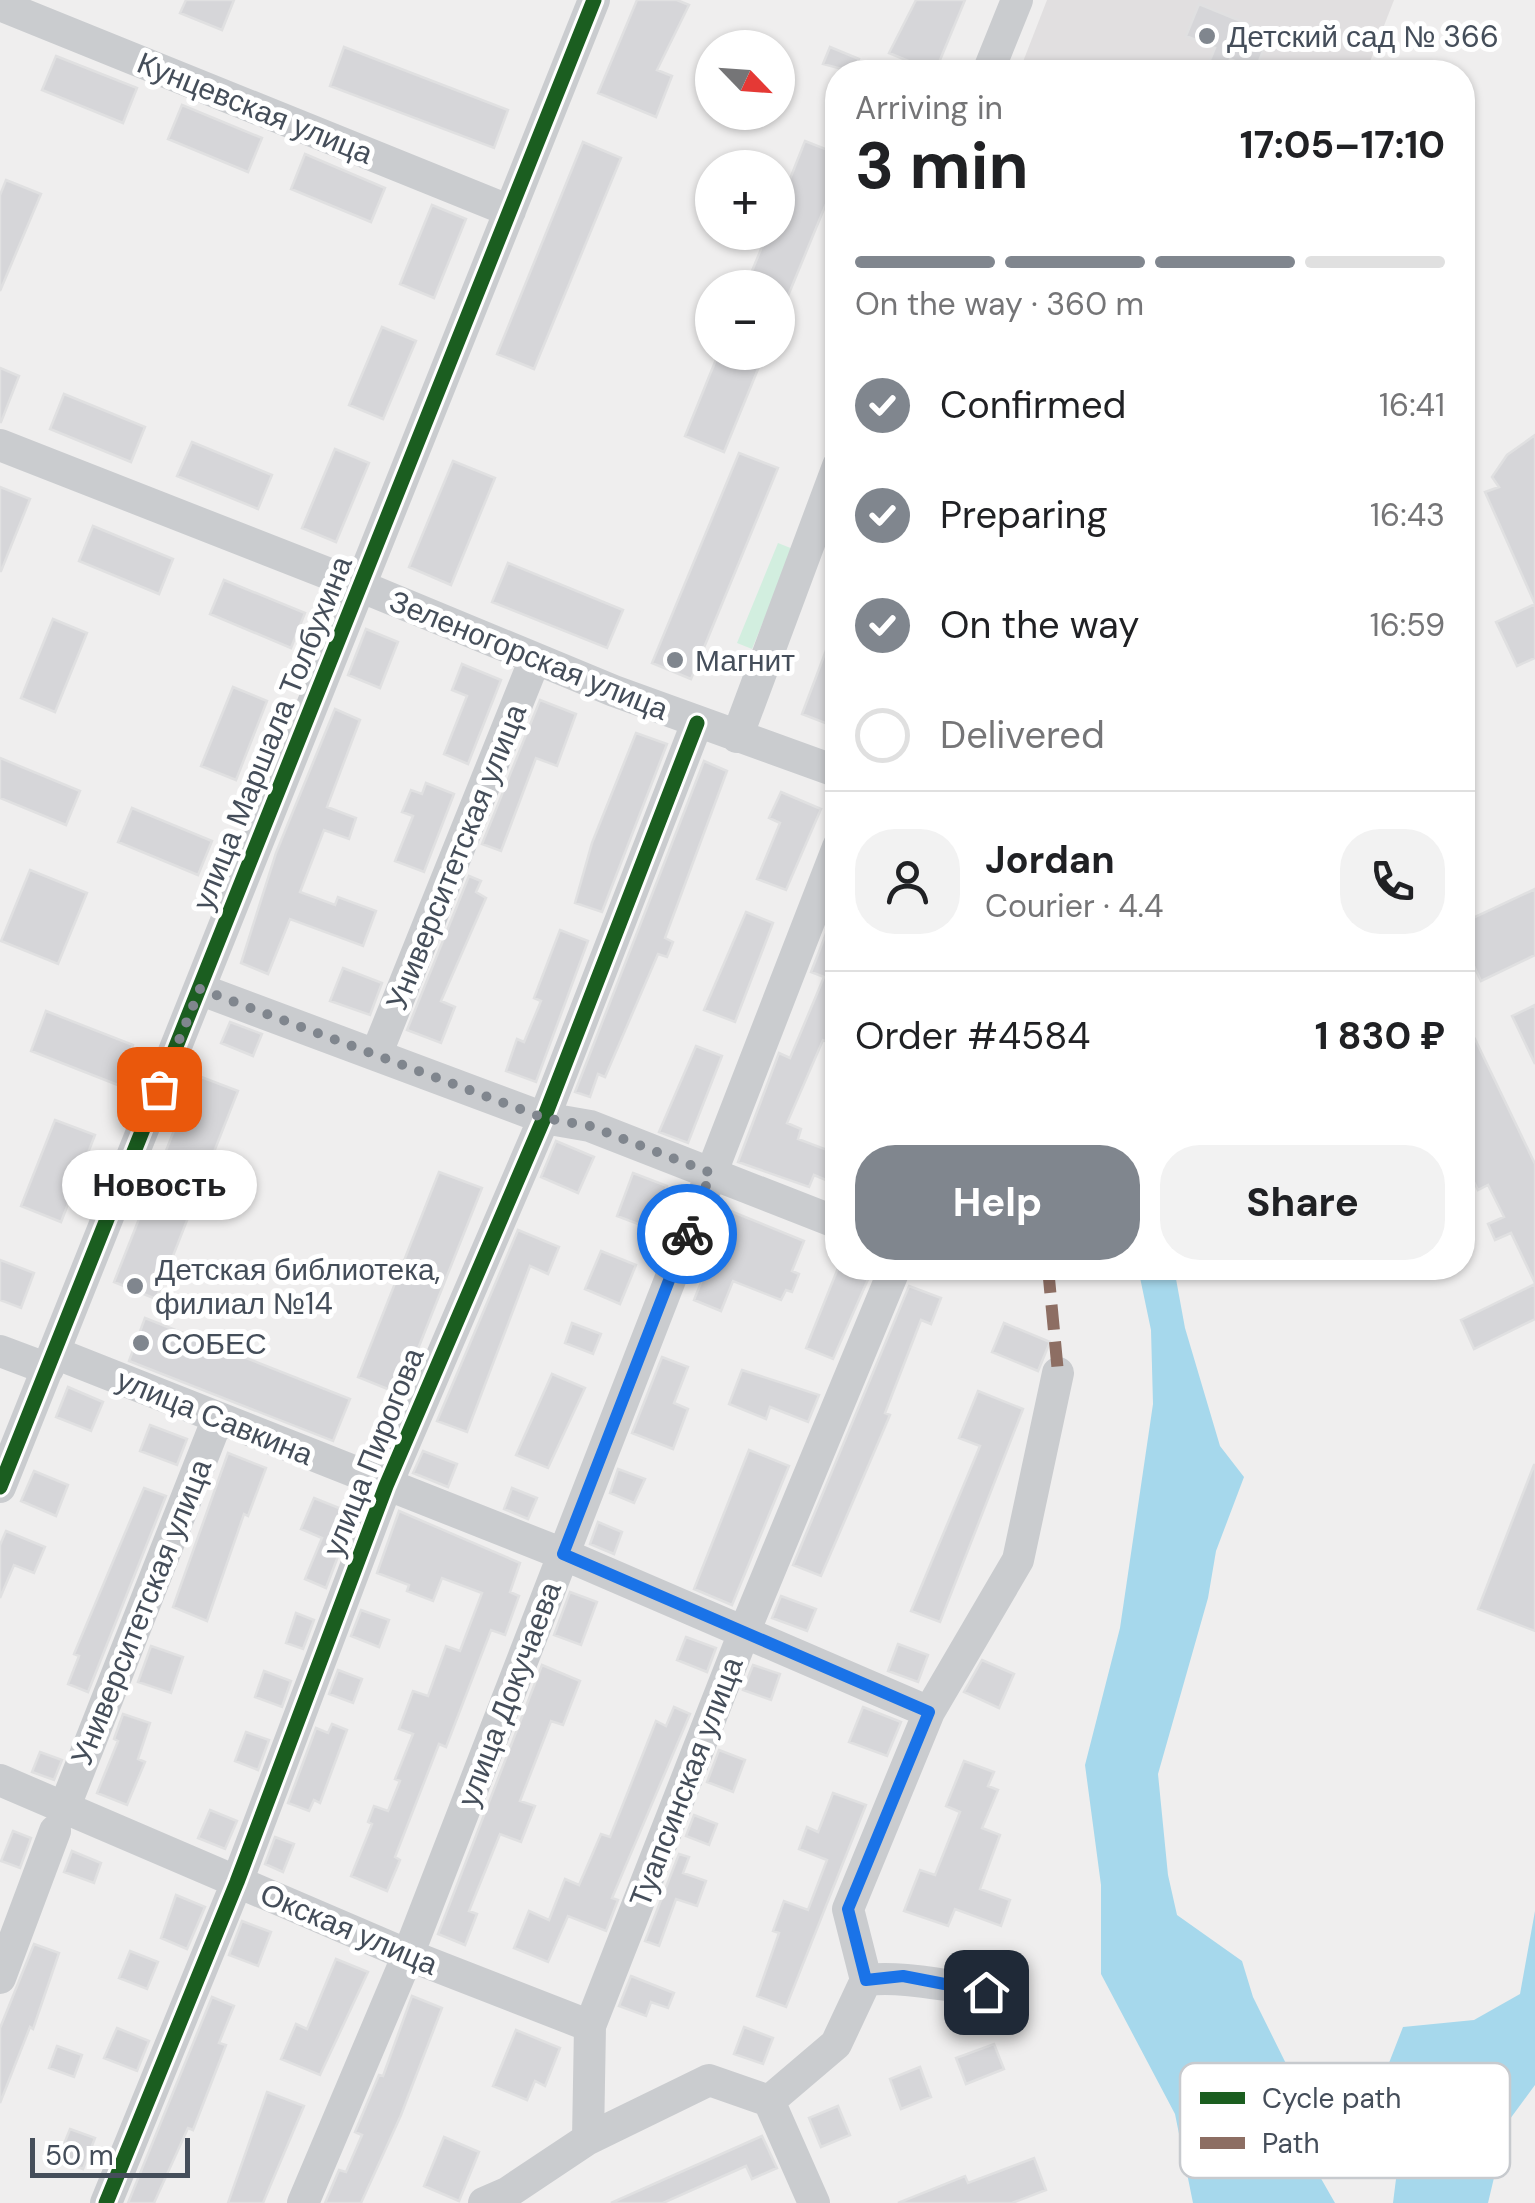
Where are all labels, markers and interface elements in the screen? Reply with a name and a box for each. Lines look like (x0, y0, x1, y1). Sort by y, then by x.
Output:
place label: Детский сад № 366 (1227, 17, 1499, 56)
marker: Детский сад № 366 (1196, 25, 1218, 47)
north arrow (695, 30, 795, 130)
map controls (695, 30, 795, 370)
street label: Кунцевская улица (132, 43, 379, 173)
text: Arriving in (855, 87, 1003, 129)
text: 17:05–17:10 (1240, 120, 1445, 170)
text: 3 min (855, 124, 1029, 208)
button: + (695, 150, 795, 250)
button: − (695, 270, 795, 370)
text: On the way · 360 m (855, 283, 1144, 325)
icon: check (855, 378, 910, 433)
text: Confirmed (940, 380, 1126, 430)
text: 16:41 (1379, 384, 1445, 426)
icon: check (855, 488, 910, 543)
text: Preparing (940, 490, 1108, 540)
text: 16:43 (1370, 494, 1445, 536)
street label: улица Маршала Толбухина (183, 550, 361, 916)
street label: Зеленогорская улица (384, 581, 674, 729)
icon: check (855, 598, 910, 653)
text: On the way (940, 600, 1139, 650)
text: 16:59 (1370, 604, 1445, 646)
place label: Магнит (695, 641, 795, 680)
marker: Магнит (664, 649, 686, 671)
street label: Университетская улица (377, 698, 535, 1016)
text: Delivered (940, 710, 1105, 760)
button: person (855, 829, 960, 934)
button: phone (1340, 829, 1445, 934)
text: Jordan (985, 835, 1115, 885)
text: Courier · 4.4 (985, 885, 1163, 927)
text: Order #4584 (855, 1011, 1090, 1061)
text: 1 830 ₽ (1315, 1011, 1445, 1061)
pin (117, 1047, 202, 1132)
icon: bag (132, 1062, 187, 1117)
button: Help (855, 1145, 1140, 1260)
button: Share (1160, 1145, 1445, 1260)
callout: Новость (62, 1149, 256, 1219)
text: Новость (92, 1164, 227, 1206)
courier (637, 1184, 737, 1284)
icon: bike (660, 1207, 715, 1262)
place label: Детская библиотека, филиал №14 (155, 1250, 440, 1323)
marker: Детская библиотека, филиал №14 (124, 1275, 146, 1297)
place label: СОБЕС (161, 1324, 267, 1363)
marker: СОБЕС (130, 1332, 152, 1354)
street label: улица Пирогова (313, 1342, 433, 1562)
street label: улица Савкина (111, 1360, 319, 1474)
street label: Университетская улица (62, 1453, 220, 1771)
street label: улица Докучаева (448, 1576, 570, 1812)
street label: Туапсинская улица (620, 1651, 752, 1913)
street label: Окская улица (254, 1874, 444, 1984)
pin (944, 1950, 1029, 2035)
icon: home (959, 1965, 1014, 2020)
legend (1180, 2063, 1510, 2178)
text: Cycle path (1262, 2080, 1401, 2117)
text: Path (1262, 2125, 1320, 2162)
scale bar (30, 2133, 190, 2178)
text: 50 m (45, 2137, 114, 2174)

